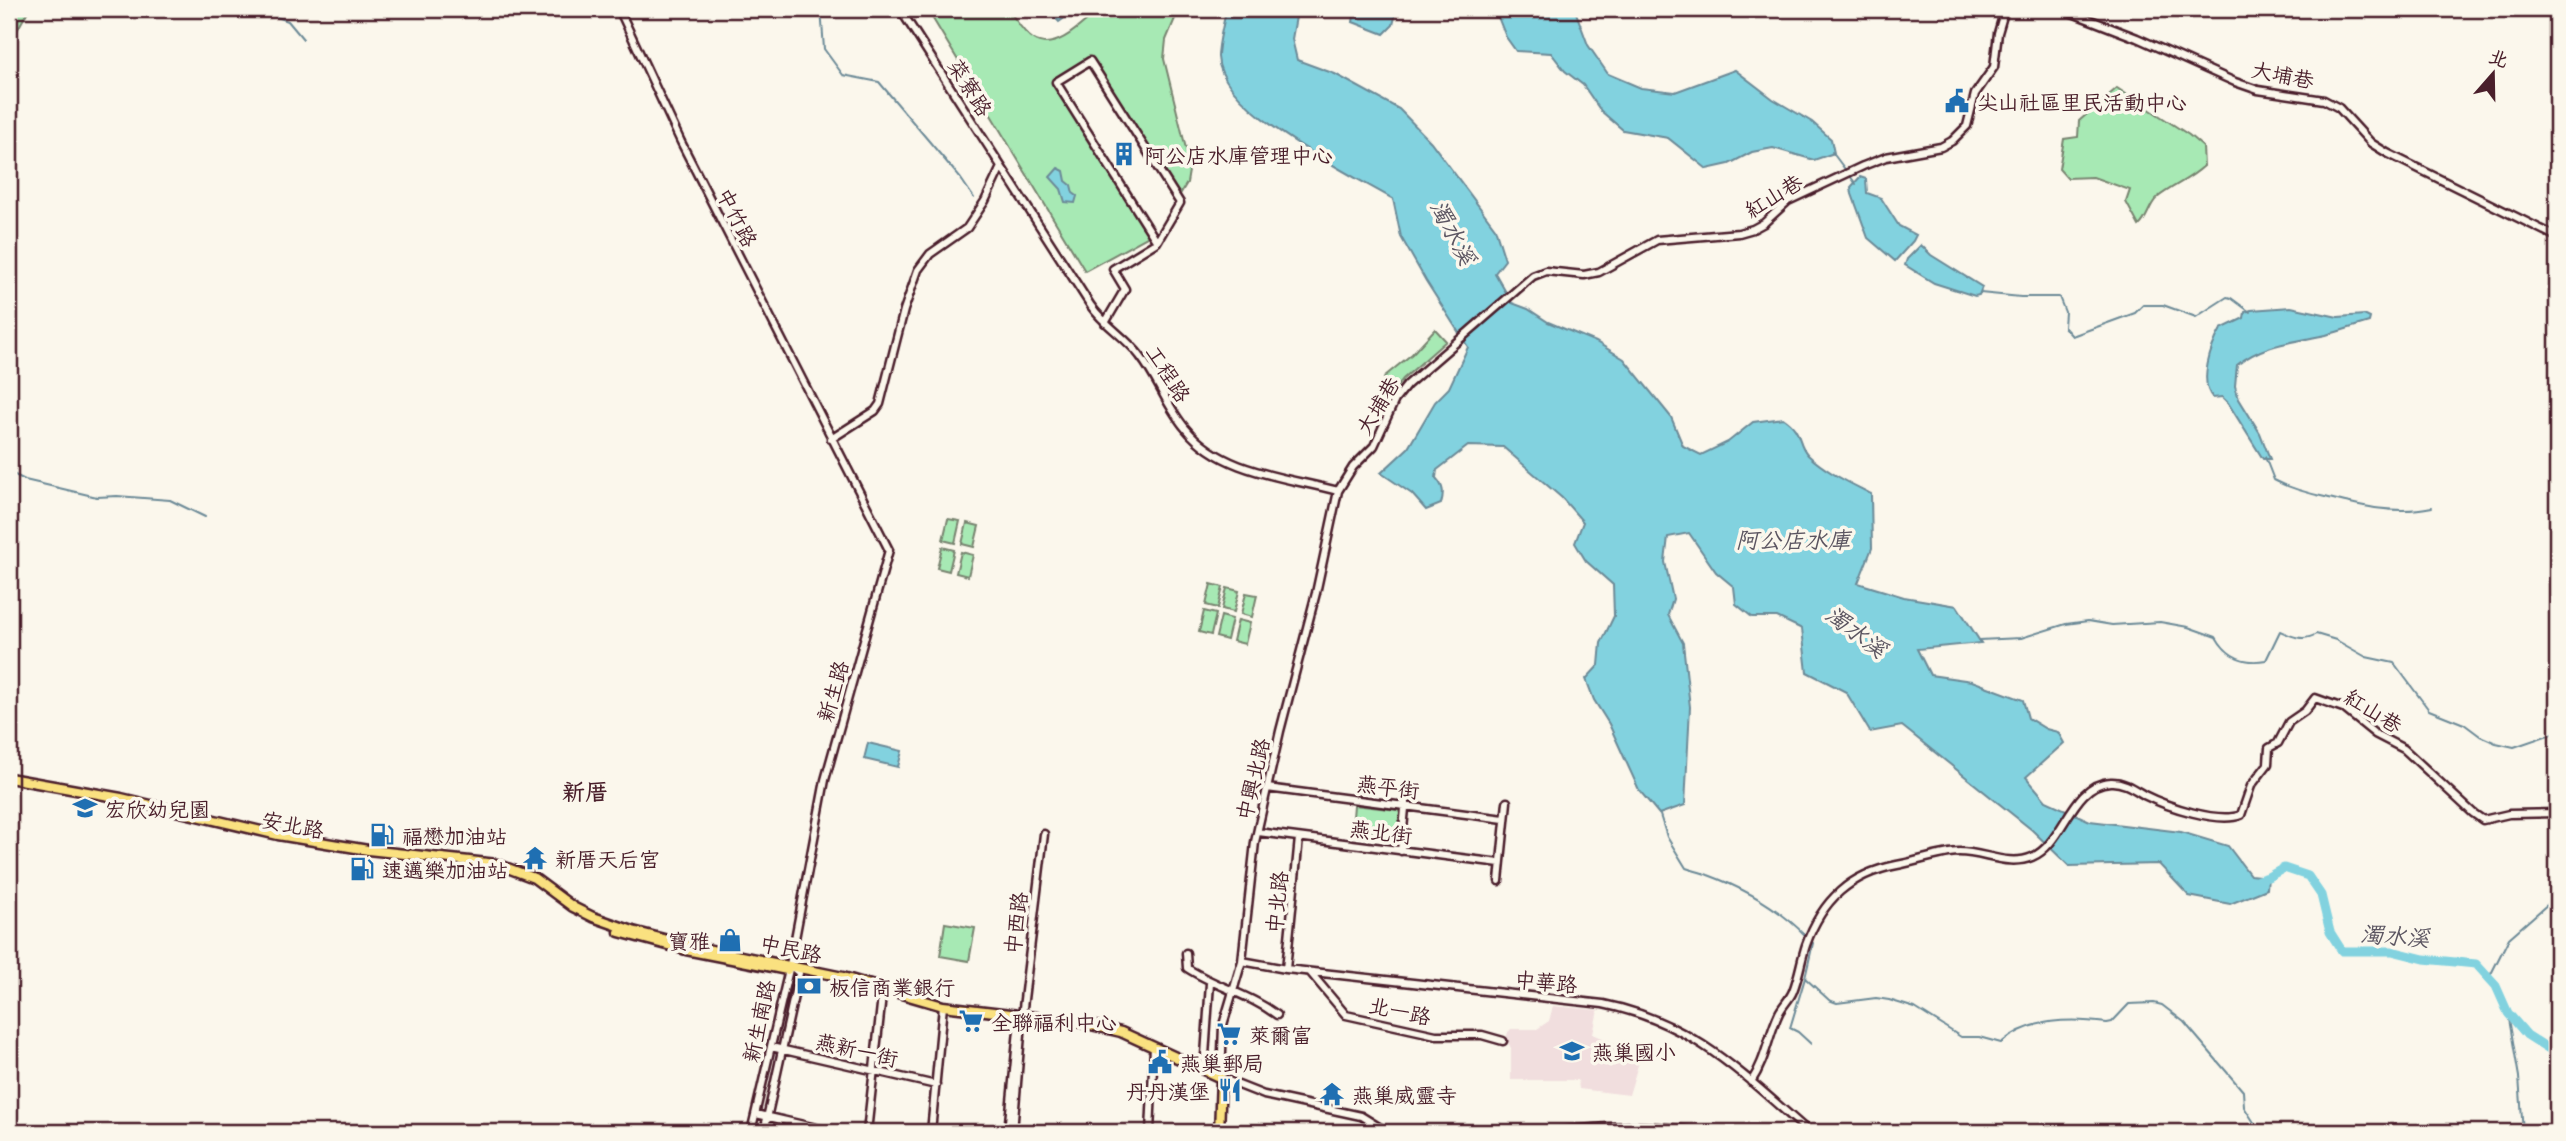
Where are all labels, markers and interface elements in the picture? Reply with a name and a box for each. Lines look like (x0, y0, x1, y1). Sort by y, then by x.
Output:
north arrow (2458, 38, 2528, 108)
text: 北 (2486, 43, 2512, 73)
street label: 菜寮路 (943, 53, 999, 121)
street label: 大埔巷 (2250, 55, 2316, 93)
public building icon: 尖山社區里民活動中心 (1943, 87, 1971, 115)
place label: 尖山社區里民活動中心 (1977, 88, 2187, 115)
building icon: 阿公店水庫管理中心 (1110, 140, 1138, 168)
place label: 阿公店水庫管理中心 (1144, 141, 1333, 168)
street label: 紅山巷 (1739, 167, 1807, 223)
street label: 中竹路 (712, 183, 764, 251)
water label: 濁水溪 (1425, 194, 1484, 271)
street label: 工程路 (1141, 339, 1197, 407)
street label: 大埔巷 (1349, 371, 1405, 439)
water label: 阿公店水庫 (1736, 524, 1853, 554)
water label: 濁水溪 (1820, 598, 1895, 665)
street label: 新生路 (810, 657, 854, 725)
street label: 紅山巷 (2340, 682, 2408, 738)
street label: 中興北路 (1229, 735, 1275, 823)
street label: 燕平街 (1355, 769, 1421, 803)
district label: 新厝 (562, 776, 608, 806)
school or university icon: 宏欣幼兒園 (71, 794, 99, 822)
place label: 宏欣幼兒園 (105, 795, 210, 822)
street label: 安北路 (260, 805, 326, 843)
street label: 燕北街 (1348, 814, 1414, 848)
fuel station icon: 福懋加油站 (368, 821, 396, 849)
place label: 福懋加油站 (402, 822, 507, 849)
temple icon: 新厝天后宮 (521, 844, 549, 872)
place label: 新厝天后宮 (555, 845, 660, 872)
fuel station icon: 速邁樂加油站 (348, 855, 376, 883)
place label: 速邁樂加油站 (382, 856, 508, 883)
street label: 中北路 (1259, 869, 1293, 935)
street label: 中西路 (998, 890, 1032, 956)
water label: 濁水溪 (2360, 918, 2432, 953)
shop icon: 寶雅 (716, 926, 744, 954)
place label: 寶雅 (668, 927, 710, 954)
street label: 中民路 (757, 928, 825, 968)
street label: 中華路 (1513, 965, 1579, 997)
bank icon: 板信商業銀行 (795, 972, 823, 1000)
place label: 板信商業銀行 (829, 973, 955, 1000)
street label: 新生南路 (736, 977, 780, 1065)
street label: 北一路 (1366, 990, 1434, 1030)
supermarket icon: 全聯福利中心 (957, 1007, 985, 1035)
place label: 全聯福利中心 (991, 1008, 1117, 1035)
supermarket icon: 萊爾富 (1215, 1020, 1243, 1048)
place label: 萊爾富 (1249, 1021, 1312, 1048)
street label: 燕新一街 (813, 1026, 901, 1072)
school or university icon: 燕巢國小 (1558, 1037, 1586, 1065)
place label: 燕巢國小 (1592, 1038, 1676, 1065)
public building icon: 燕巢郵局 (1146, 1048, 1174, 1076)
place label: 燕巢郵局 (1180, 1049, 1264, 1076)
restaurant icon: 丹丹漢堡 (1216, 1076, 1244, 1104)
place label: 丹丹漢堡 (1126, 1077, 1210, 1104)
temple icon: 燕巢威靈寺 (1318, 1080, 1346, 1108)
place label: 燕巢威靈寺 (1352, 1081, 1457, 1108)

